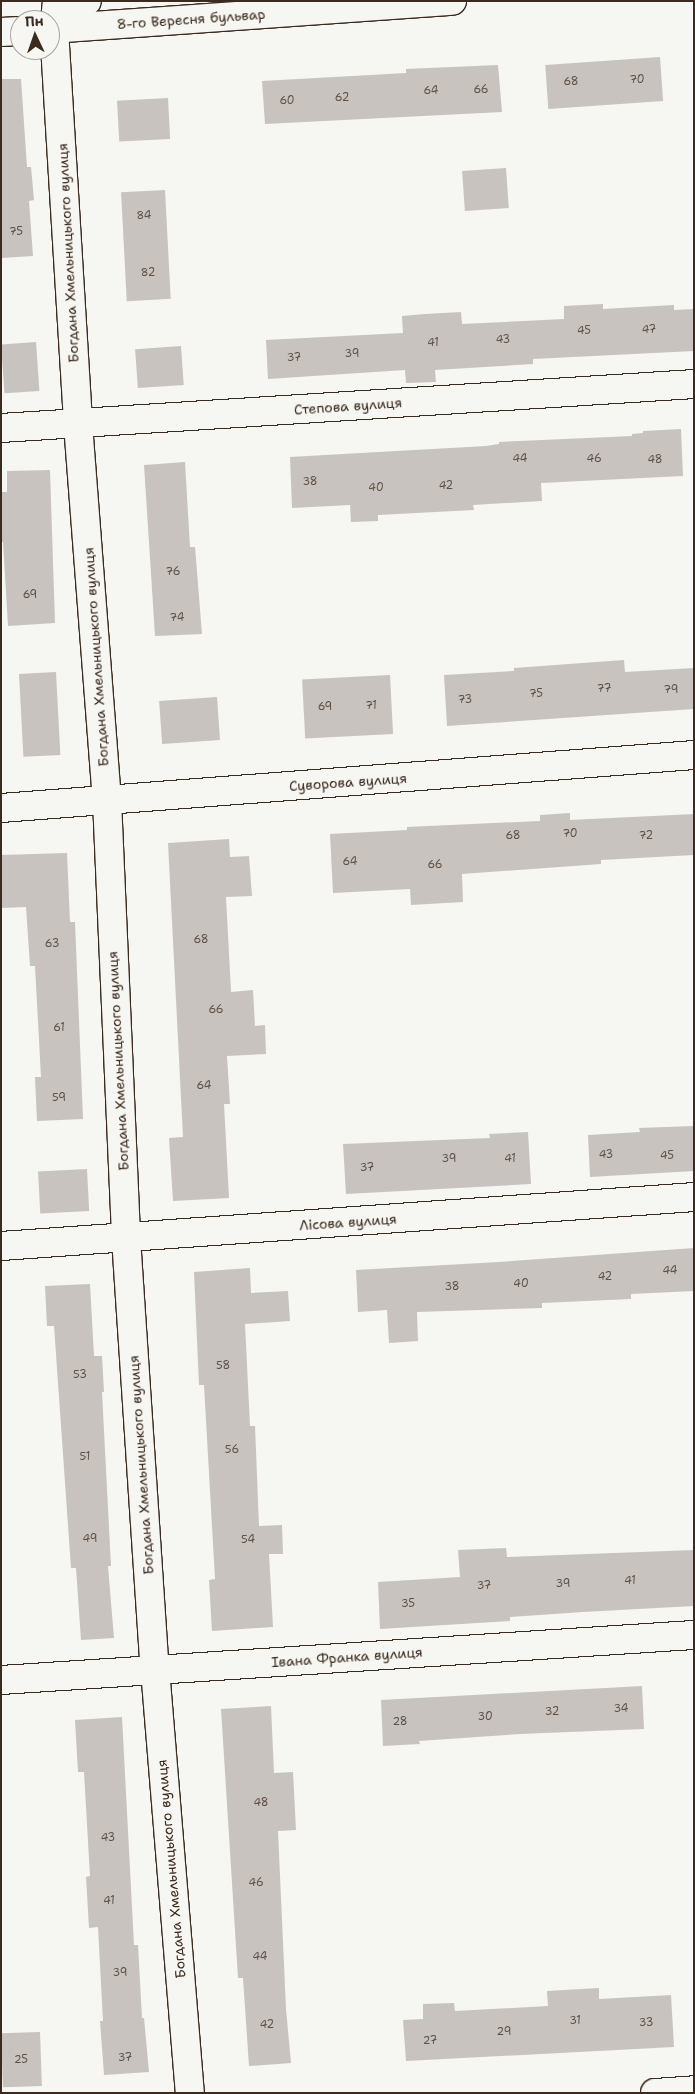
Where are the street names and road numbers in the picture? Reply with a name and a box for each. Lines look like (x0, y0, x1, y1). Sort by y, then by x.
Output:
street label: 8-го Вересня бульвар (116, 5, 266, 33)
street label: Богдана Хмельницького вулиця (54, 143, 82, 363)
street label: Степова вулиця (293, 394, 403, 418)
street label: Богдана Хмельницького вулиця (80, 547, 112, 767)
street label: Суворова вулиця (288, 770, 408, 794)
street label: Богдана Хмельницького вулиця (104, 951, 132, 1171)
street label: Лісова вулиця (299, 1210, 397, 1234)
street label: Богдана Хмельницького вулиця (125, 1355, 157, 1575)
street label: Івана Франка вулиця (271, 1643, 423, 1671)
street label: Богдана Хмельницького вулиця (153, 1759, 189, 1979)

